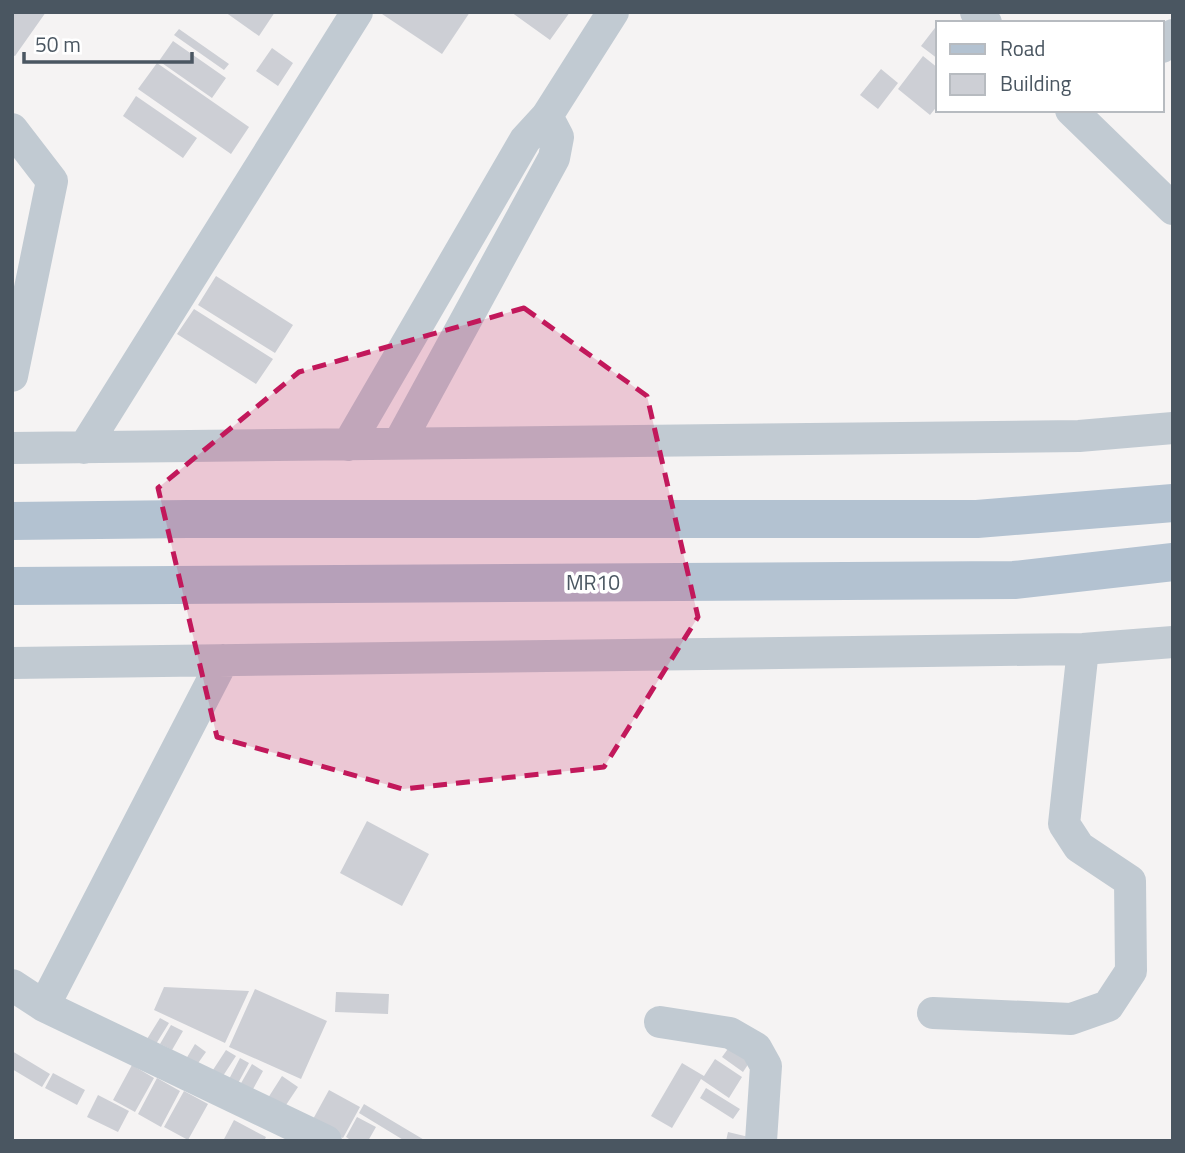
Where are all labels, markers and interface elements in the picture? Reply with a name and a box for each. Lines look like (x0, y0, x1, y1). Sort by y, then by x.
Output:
scale bar (24, 21, 192, 65)
legend (936, 21, 1164, 112)
text: 50 m (35, 28, 81, 60)
text: Road (1000, 32, 1045, 64)
text: Building (1000, 67, 1072, 99)
street label: MR10 (566, 566, 620, 598)

